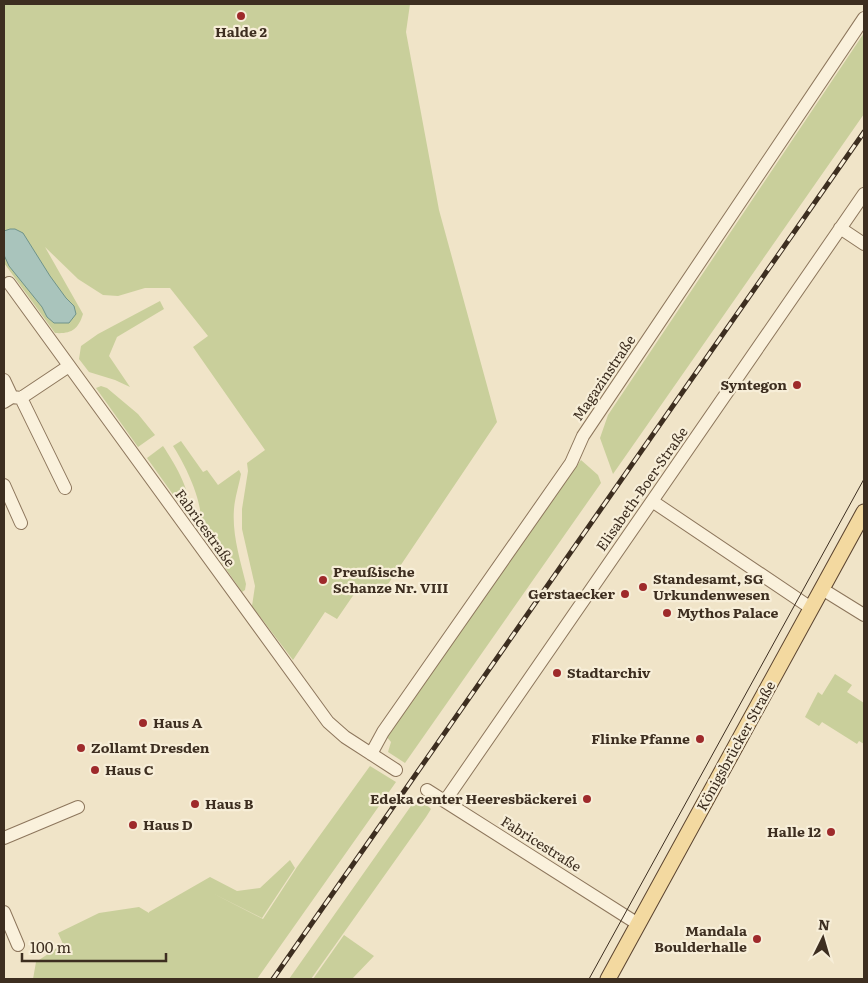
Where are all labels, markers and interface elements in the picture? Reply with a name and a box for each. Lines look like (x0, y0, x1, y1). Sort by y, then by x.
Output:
marker: Halde 2 (235, 10, 247, 22)
place label: Halde 2 (215, 21, 268, 41)
street label: Magazinstraße (567, 331, 639, 424)
place label: Syntegon (720, 374, 787, 394)
marker: Syntegon (791, 379, 803, 391)
street label: Elisabeth-Boer-Straße (591, 422, 692, 555)
street label: Fabricestraße (171, 485, 241, 570)
place label: Preußische Schanze Nr. VIII (333, 561, 448, 597)
place label: Standesamt, SG Urkundenwesen (653, 568, 770, 604)
marker: Preußische Schanze Nr. VIII (317, 574, 329, 586)
marker: Standesamt, SG Urkundenwesen (637, 581, 649, 593)
place label: Gerstaecker (528, 583, 615, 603)
marker: Gerstaecker (619, 588, 631, 600)
place label: Mythos Palace (677, 602, 779, 622)
marker: Mythos Palace (661, 607, 673, 619)
place label: Stadtarchiv (567, 662, 651, 682)
marker: Stadtarchiv (551, 667, 563, 679)
street label: Königsbrücker Straße (691, 677, 779, 814)
place label: Haus A (153, 712, 203, 732)
marker: Haus A (137, 717, 149, 729)
place label: Flinke Pfanne (591, 728, 690, 748)
marker: Flinke Pfanne (694, 733, 706, 745)
place label: Zollamt Dresden (91, 737, 210, 757)
marker: Zollamt Dresden (75, 742, 87, 754)
place label: Haus C (105, 759, 154, 779)
marker: Haus C (89, 764, 101, 776)
place label: Edeka center Heeresbäckerei (370, 788, 577, 808)
place label: Haus B (205, 793, 254, 813)
marker: Edeka center Heeresbäckerei (581, 793, 593, 805)
marker: Haus B (189, 798, 201, 810)
street label: Fabricestraße (498, 810, 586, 876)
place label: Haus D (143, 814, 193, 834)
marker: Haus D (127, 819, 139, 831)
place label: Halle 12 (767, 821, 821, 841)
marker: Halle 12 (825, 826, 837, 838)
north arrow (798, 913, 848, 963)
text: N (817, 914, 831, 935)
place label: Mandala Boulderhalle (654, 920, 748, 956)
scale bar (22, 930, 166, 962)
marker: Mandala Boulderhalle (751, 933, 763, 945)
text: 100 m (30, 935, 71, 958)

